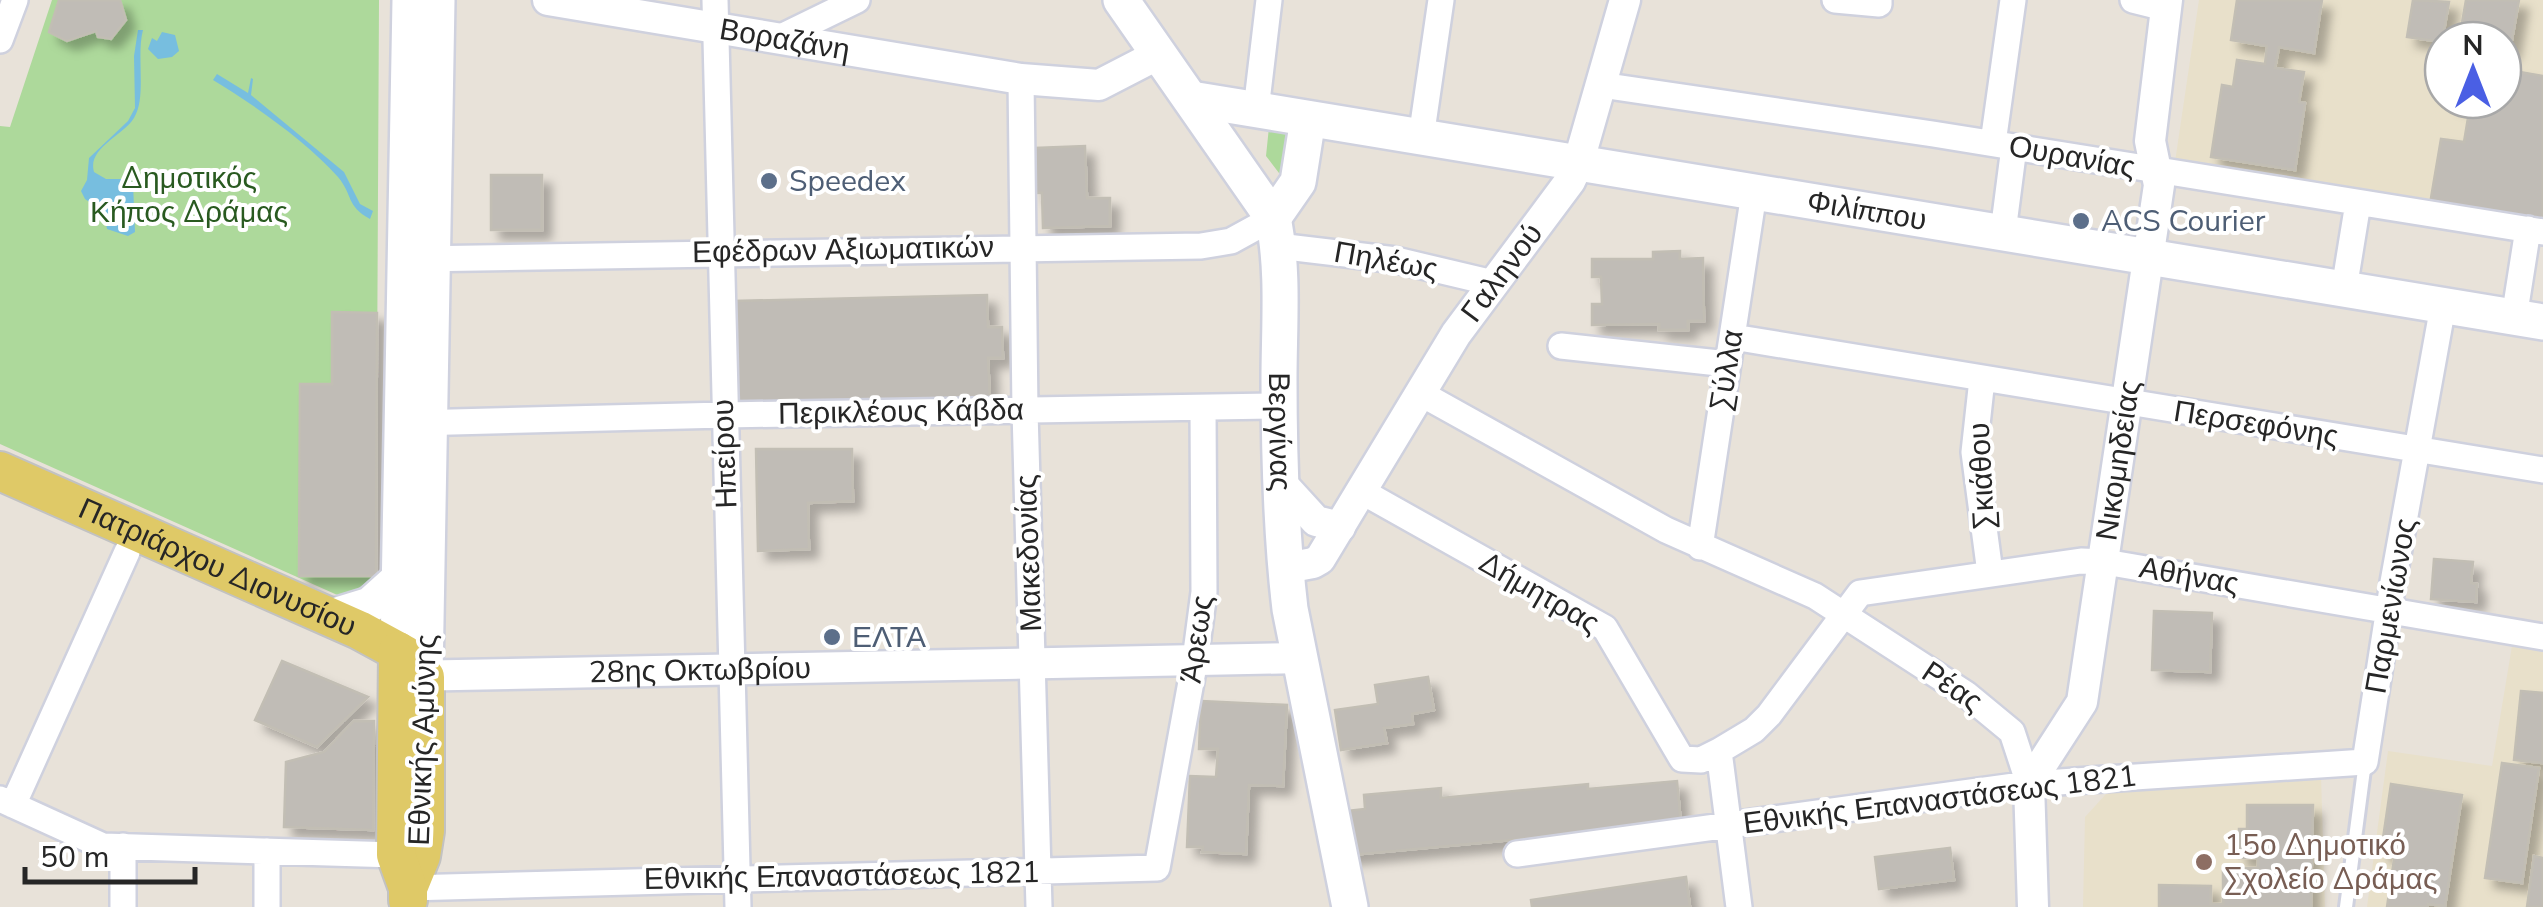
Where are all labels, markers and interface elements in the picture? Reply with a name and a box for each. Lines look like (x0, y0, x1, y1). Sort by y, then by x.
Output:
street label: Βοραζάνη (717, 8, 853, 71)
north arrow (2423, 20, 2523, 120)
text: N (2463, 27, 2483, 65)
street label: Ουρανίας (2006, 126, 2138, 188)
park label: Δημοτικός Κήπος Δράμας (90, 158, 288, 233)
place label: Speedex (789, 161, 906, 202)
marker: Speedex (758, 170, 780, 192)
street label: Φιλίππου (1804, 180, 1930, 241)
place label: ACS Courier (2101, 201, 2266, 242)
marker: ACS Courier (2070, 210, 2092, 232)
street label: Γαληνού (1451, 215, 1552, 330)
street label: Εφέδρων Αξιωματικών (692, 227, 994, 273)
street label: Πηλέως (1331, 232, 1441, 290)
street label: Σύλλα (1700, 327, 1754, 413)
street label: Βεργίνας (1258, 372, 1301, 492)
street label: Νικομηδείας (2086, 377, 2150, 543)
street label: Περικλέους Κάβδα (778, 389, 1024, 435)
street label: Περσεφόνης (2171, 391, 2341, 457)
street label: Ηπείρου (703, 399, 747, 509)
street label: Σκιάθου (1959, 422, 2005, 530)
street label: Μακεδονίας (1006, 474, 1052, 632)
street label: Πατριάρχου Διονυσίου (72, 488, 363, 647)
street label: Παρμενίωνος (2355, 515, 2427, 697)
street label: Δήμητρας (1471, 542, 1607, 644)
street label: Αθήνας (2136, 547, 2242, 605)
street label: Άρεως (1171, 592, 1223, 686)
place label: ΕΛΤΑ (852, 617, 926, 658)
marker: ΕΛΤΑ (821, 626, 843, 648)
street label: Εθνικής Αμύνης (399, 634, 447, 846)
street label: 28ης Οκτωβρίου (588, 647, 811, 693)
street label: Ρέας (1914, 652, 1990, 722)
street label: Εθνικής Επαναστάσεως 1821 (1741, 756, 2139, 844)
scale bar (25, 822, 195, 884)
place label: 15ο Δημοτικό Σχολείο Δράμας (2224, 825, 2437, 900)
text: 50 m (40, 837, 109, 878)
marker: 15ο Δημοτικό Σχολείο Δράμας (2193, 851, 2215, 873)
street label: Εθνικής Επαναστάσεως 1821 (644, 852, 1040, 900)

